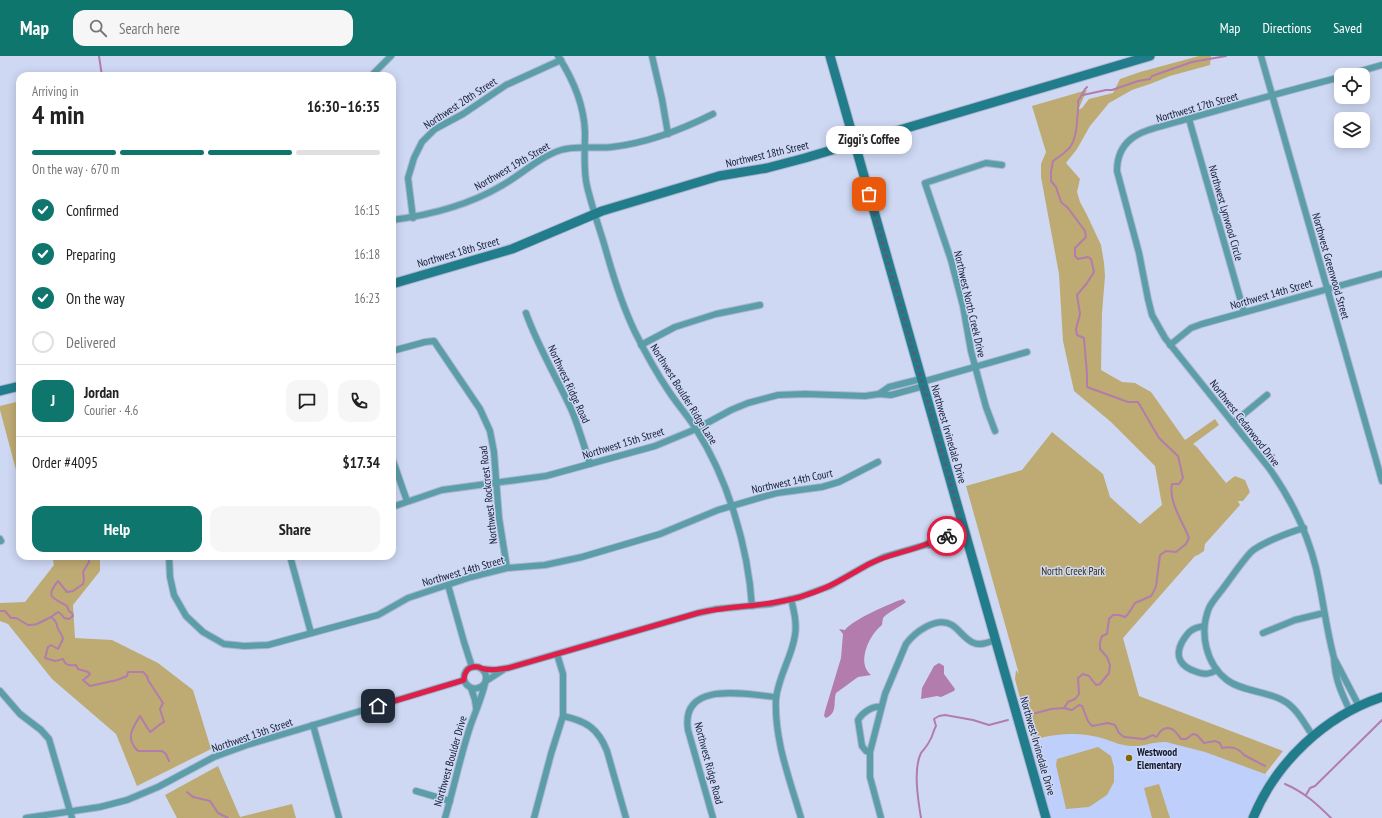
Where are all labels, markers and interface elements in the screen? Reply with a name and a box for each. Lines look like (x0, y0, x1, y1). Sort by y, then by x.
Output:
search box (73, 10, 353, 46)
text: Map (20, 16, 49, 40)
icon: search (87, 17, 109, 39)
text: Search here (119, 19, 180, 38)
text: Map (1220, 19, 1240, 37)
text: Directions (1262, 19, 1311, 37)
text: Saved (1333, 19, 1362, 37)
map controls (1334, 68, 1370, 148)
button: locate (1334, 68, 1370, 104)
street label: Northwest 20th Street (421, 74, 499, 132)
text: Arriving in (32, 83, 79, 100)
street label: Northwest 17th Street (1154, 89, 1240, 125)
text: 16:30–16:35 (307, 97, 380, 116)
text: 4 min (32, 98, 85, 131)
button: layers (1334, 112, 1370, 148)
callout: Ziggi's Coffee (826, 126, 912, 154)
text: Ziggi's Coffee (838, 131, 900, 148)
street label: Northwest 18th Street (724, 138, 810, 170)
street label: Northwest 19th Street (472, 139, 552, 193)
text: On the way · 670 m (32, 161, 119, 178)
street label: Northwest Lynwood Circle (1206, 164, 1246, 263)
pin (852, 177, 886, 211)
icon: bag (858, 183, 880, 205)
icon: check (32, 199, 54, 221)
text: Confirmed (66, 201, 119, 220)
text: 16:15 (354, 202, 380, 219)
street label: Northwest Greenwood Street (1309, 211, 1353, 321)
street label: Northwest 18th Street (415, 234, 501, 270)
icon: check (32, 243, 54, 265)
text: Preparing (66, 245, 116, 264)
text: 16:18 (354, 246, 380, 263)
street label: Northwest North Creek Drive (951, 249, 989, 359)
street label: Northwest 14th Street (1228, 276, 1314, 312)
icon: check (32, 287, 54, 309)
text: On the way (66, 289, 125, 308)
text: 16:23 (354, 290, 380, 307)
text: Delivered (66, 333, 116, 352)
street label: Northwest Boulder Ridge Lane (647, 341, 721, 447)
street label: Northwest Ridge Road (545, 343, 593, 426)
street label: Northwest Cedarwood Drive (1207, 377, 1284, 470)
button: chat (286, 380, 328, 422)
button: phone (338, 380, 380, 422)
text: Jordan (84, 383, 119, 402)
street label: Northwest Irvinedale Drive (928, 383, 970, 485)
text: J (51, 391, 55, 410)
text: Courier · 4.6 (84, 402, 138, 419)
street label: Northwest 15th Street (580, 424, 666, 462)
street label: Northwest Rockcrest Road (476, 445, 500, 545)
text: Order #4095 (32, 453, 98, 472)
text: $17.34 (342, 453, 380, 472)
street label: Northwest 14th Court (750, 466, 834, 496)
button: Help (32, 506, 202, 552)
button: Share (210, 506, 380, 552)
courier (927, 516, 967, 556)
icon: bike (936, 525, 958, 547)
street label: Northwest 14th Street (420, 553, 506, 589)
park label: North Creek Park (1041, 564, 1106, 578)
pin (361, 689, 395, 723)
icon: home (367, 695, 389, 717)
street label: Northwest Irvinedale Drive (1017, 695, 1059, 797)
street label: Northwest Boulder Drive (430, 714, 470, 808)
street label: Northwest 13th Street (210, 715, 294, 755)
street label: Northwest Ridge Road (691, 720, 727, 806)
place label: Westwood Elementary (1136, 745, 1182, 772)
marker: Westwood Elementary (1124, 753, 1134, 763)

